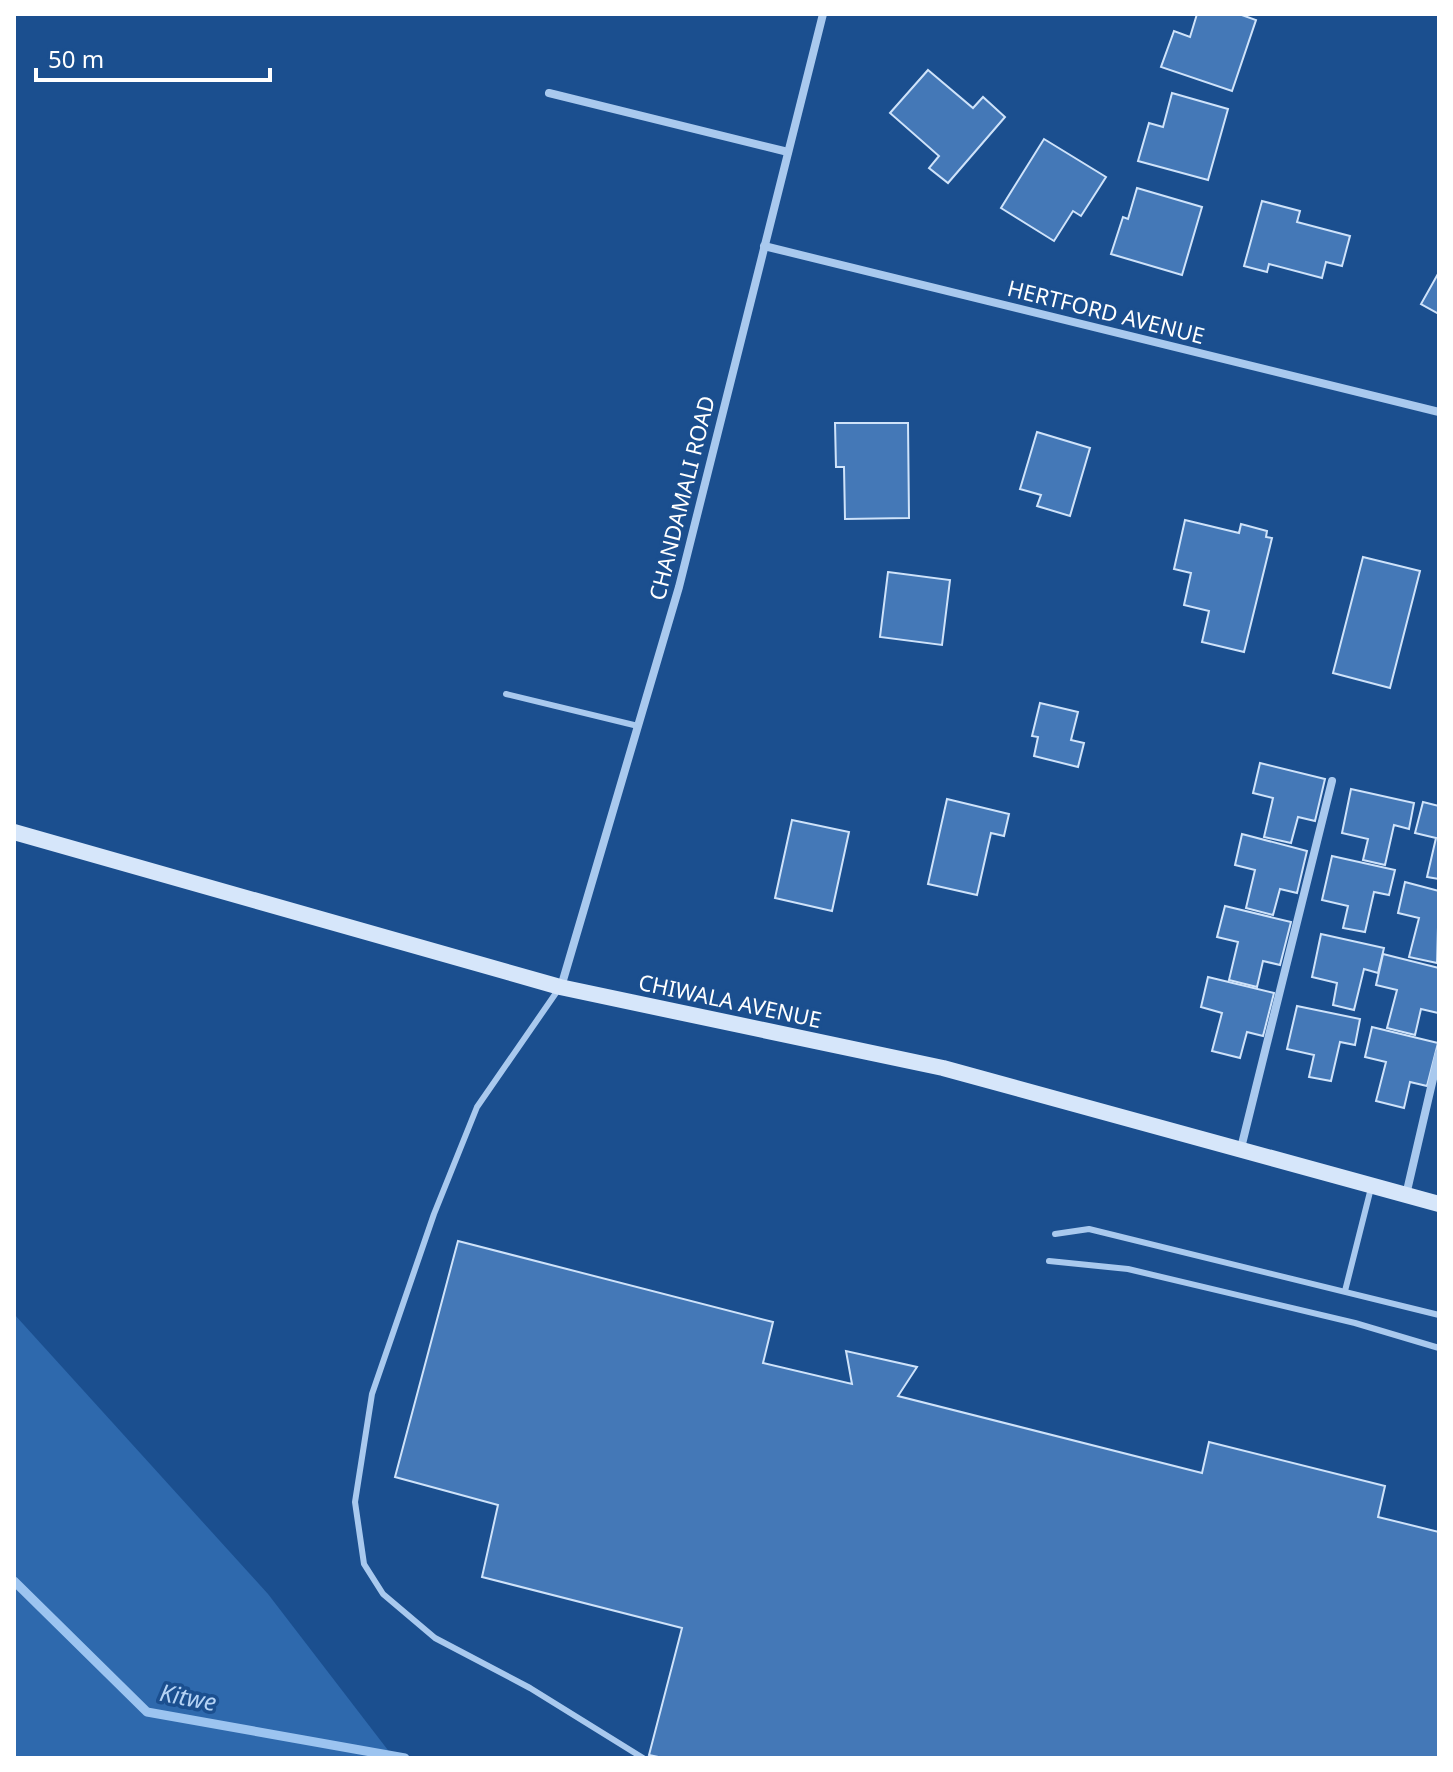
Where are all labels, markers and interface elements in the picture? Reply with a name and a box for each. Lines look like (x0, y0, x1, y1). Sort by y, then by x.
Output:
scale bar (36, 32, 270, 82)
text: 50 m (48, 42, 104, 75)
street label: HERTFORD AVENUE (1005, 272, 1208, 350)
street label: CHANDAMALI ROAD (641, 392, 721, 603)
street label: CHIWALA AVENUE (636, 966, 824, 1034)
water label: Kitwe (157, 1675, 219, 1718)

